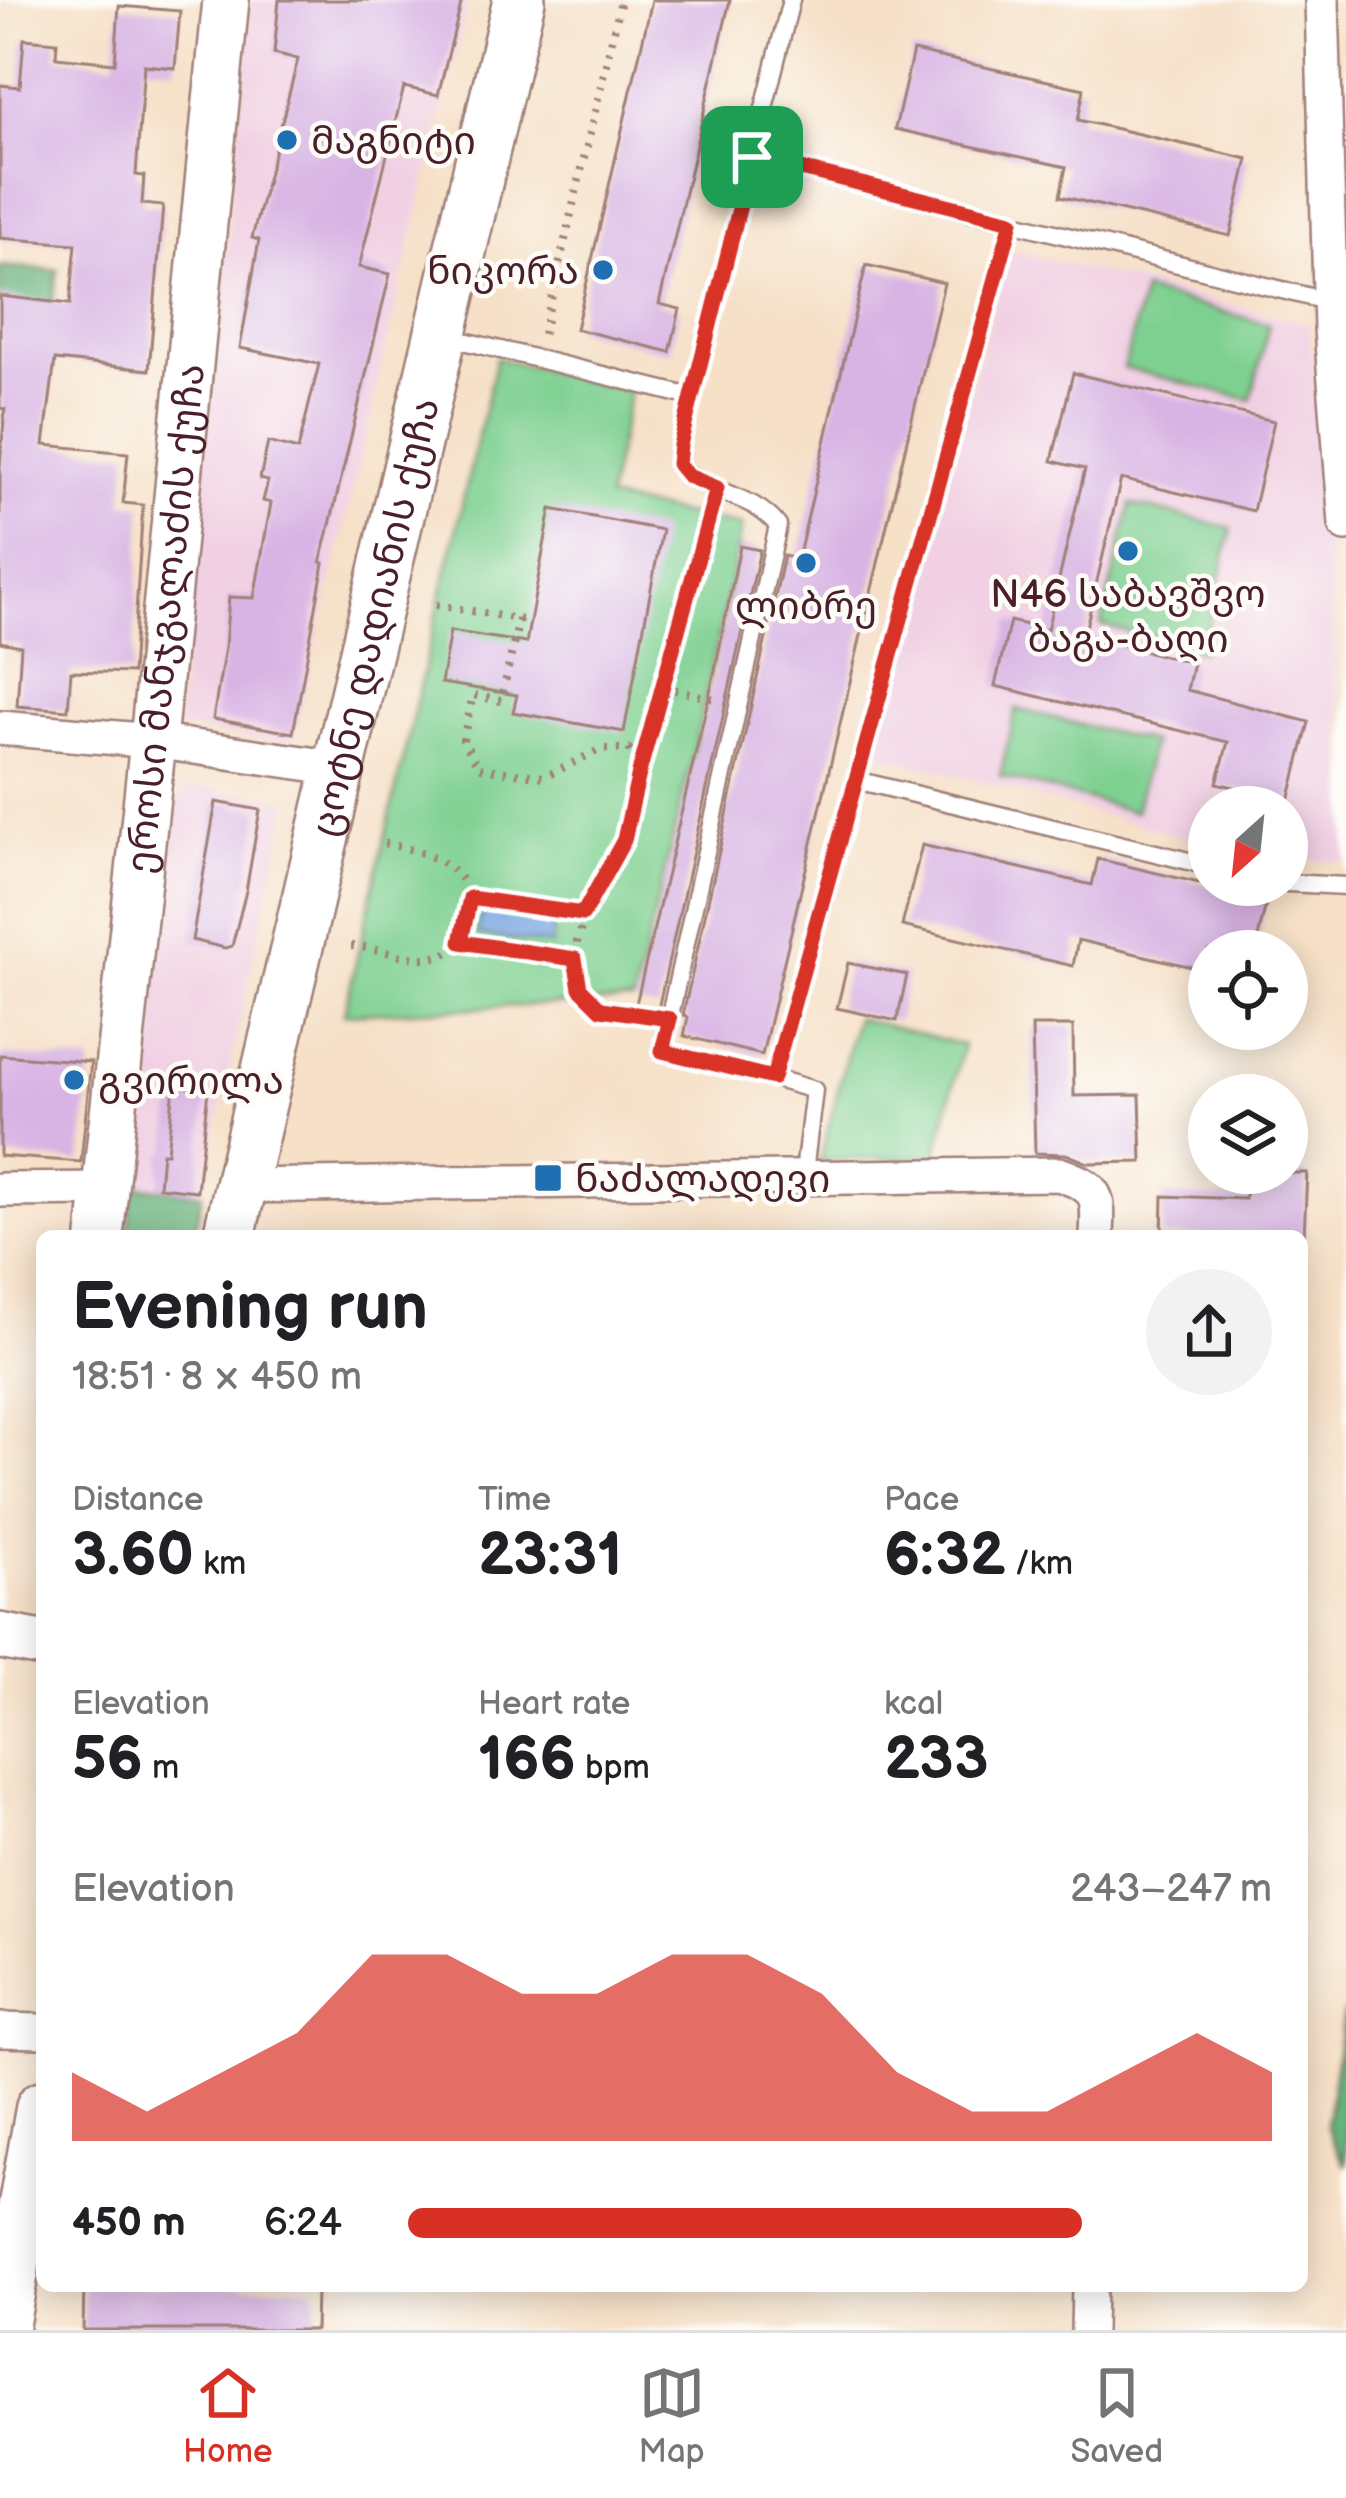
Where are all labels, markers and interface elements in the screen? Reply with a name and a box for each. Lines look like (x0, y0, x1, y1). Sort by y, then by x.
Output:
pin (701, 106, 803, 208)
place label: მაგნიტი (311, 119, 476, 166)
icon: arrive (719, 124, 785, 190)
marker: მაგნიტი (274, 127, 300, 153)
place label: ნიკორა (427, 249, 579, 296)
marker: ნიკორა (590, 257, 616, 283)
street label: ეროსი მანჯგალაძის ქუჩა (118, 362, 216, 876)
street label: ცოტნე დადიანის ქუჩა (303, 394, 451, 841)
marker: N46 საბავშვო ბაგა-ბაღი (1115, 538, 1141, 564)
marker: ლიბრე (793, 550, 819, 576)
place label: N46 საბავშვო ბაგა-ბაღი (990, 572, 1266, 664)
place label: ლიბრე (735, 584, 877, 631)
north arrow (1188, 786, 1308, 906)
map controls (1188, 786, 1308, 1194)
button: locate (1188, 930, 1308, 1050)
place label: გვირილა (98, 1059, 284, 1106)
marker: გვირილა (61, 1067, 87, 1093)
button: layers (1188, 1074, 1308, 1194)
place label: ნაძალადევი (575, 1157, 830, 1204)
marker: ნაძალადევი (532, 1162, 564, 1194)
text: Evening run (72, 1269, 428, 1348)
button: share (1146, 1269, 1272, 1395)
text: 18:51 · 8 × 450 m (72, 1354, 362, 1401)
text: Distance (72, 1480, 204, 1520)
text: Time (478, 1480, 551, 1520)
text: Pace (884, 1480, 959, 1520)
text: 3.60 (72, 1520, 194, 1592)
text: 23:31 (478, 1520, 622, 1592)
text: 6:32 (884, 1520, 1006, 1592)
text: km (194, 1544, 246, 1584)
text: /km (1006, 1544, 1073, 1584)
text: Elevation (72, 1684, 210, 1724)
text: Heart rate (478, 1684, 630, 1724)
text: kcal (884, 1684, 943, 1724)
text: 56 (72, 1724, 143, 1796)
text: 166 (478, 1724, 576, 1796)
text: 233 (884, 1724, 989, 1796)
text: m (143, 1748, 179, 1788)
text: bpm (576, 1748, 650, 1788)
text: Elevation (72, 1866, 235, 1913)
text: 243–247 m (1070, 1866, 1272, 1913)
text: 450 m (72, 2200, 186, 2247)
text: 6:24 (264, 2200, 342, 2247)
tab: Home (183, 2360, 273, 2472)
tab: Map (638, 2360, 705, 2472)
tab: Saved (1071, 2360, 1163, 2472)

